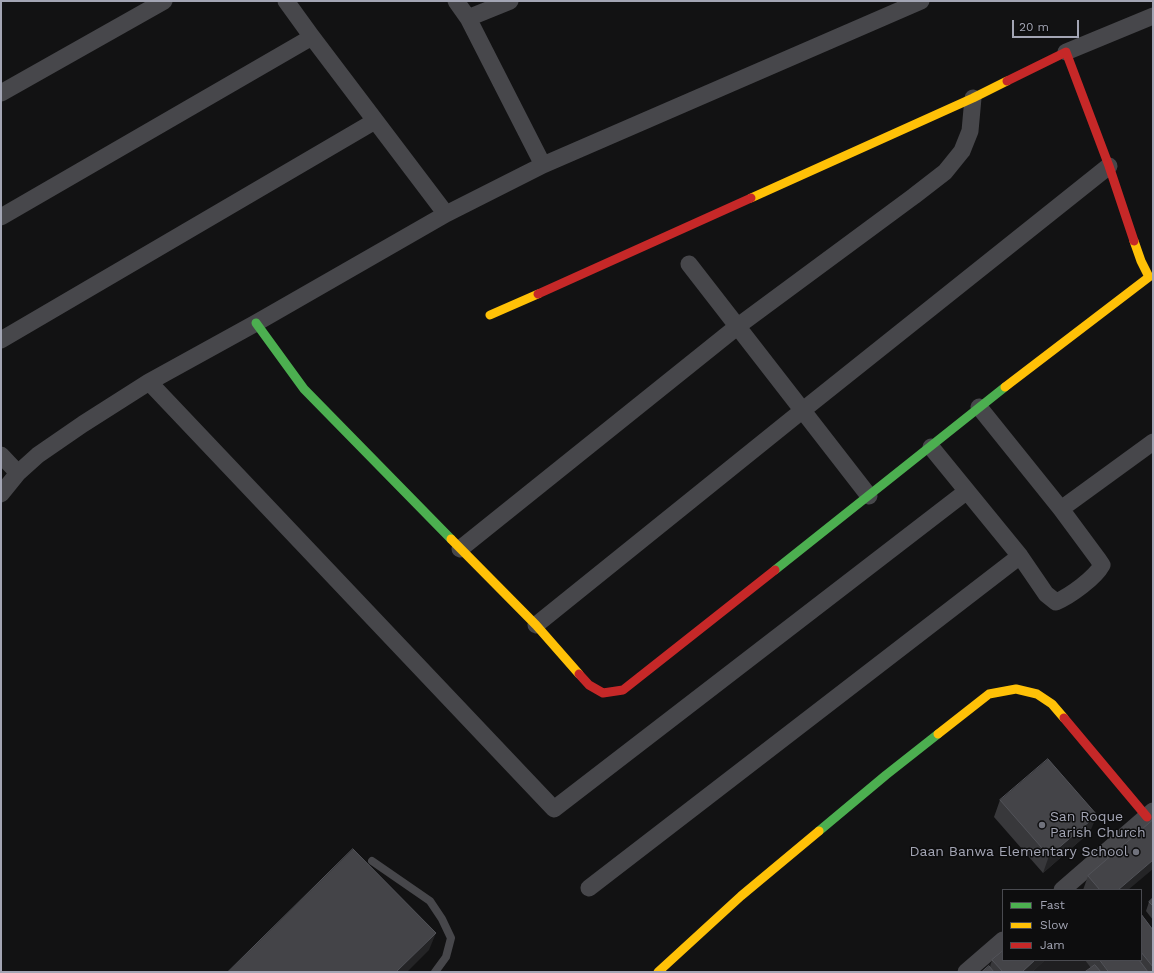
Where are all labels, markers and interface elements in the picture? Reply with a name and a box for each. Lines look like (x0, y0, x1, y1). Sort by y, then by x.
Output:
scale bar (1014, 12, 1081, 38)
text: 20 m (1019, 20, 1049, 34)
place label: San Roque Parish Church (1050, 809, 1146, 842)
marker: San Roque Parish Church (1037, 820, 1047, 830)
place label: Daan Banwa Elementary School (909, 844, 1128, 860)
marker: Daan Banwa Elementary School (1131, 847, 1141, 857)
legend (1002, 889, 1142, 961)
text: Fast (1040, 898, 1065, 912)
text: Slow (1040, 918, 1068, 932)
text: Jam (1040, 938, 1065, 952)

